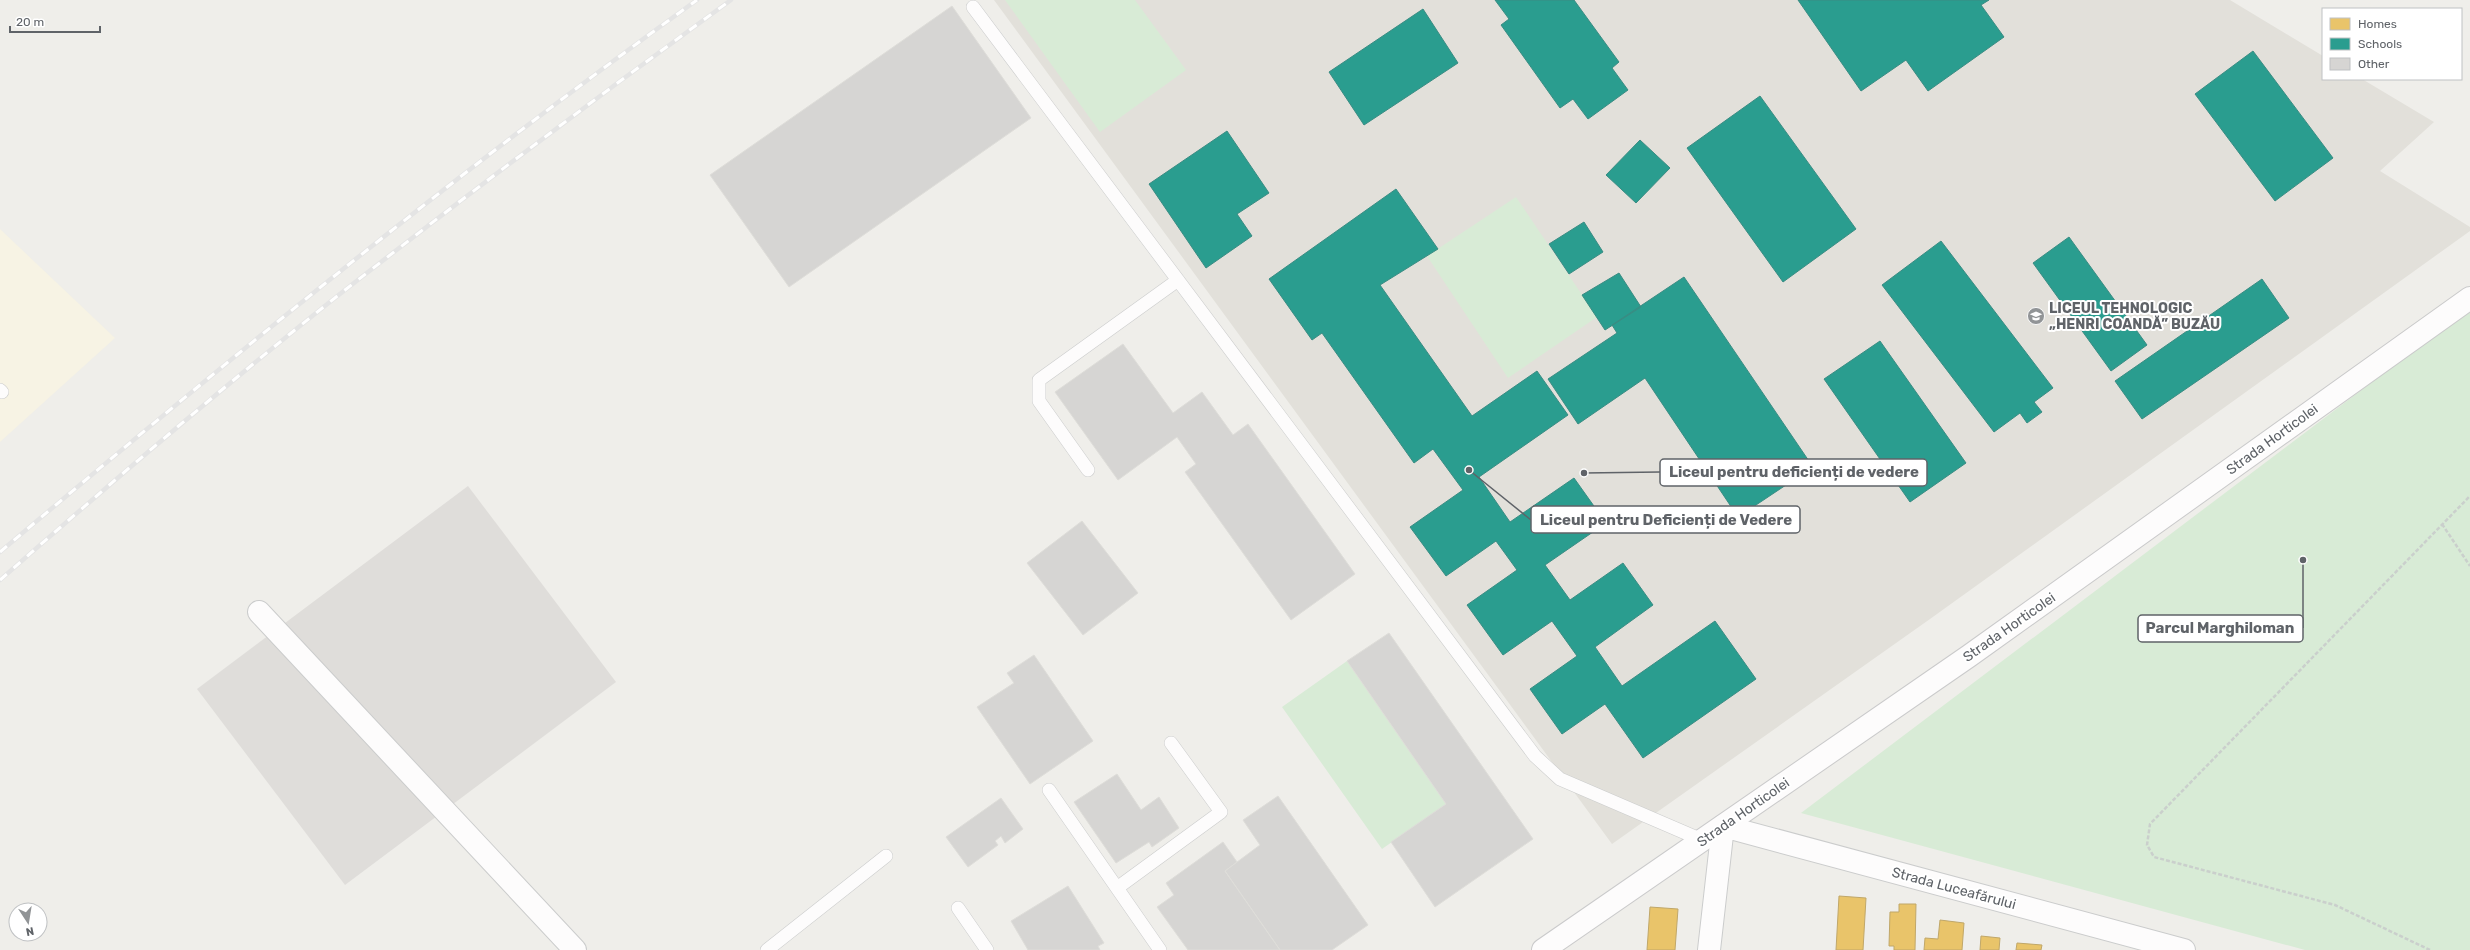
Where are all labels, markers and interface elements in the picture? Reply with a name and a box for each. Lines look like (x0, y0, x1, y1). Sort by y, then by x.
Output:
scale bar (10, 8, 100, 34)
legend (2322, 8, 2462, 80)
text: 20 m (16, 15, 44, 29)
text: Homes (2358, 17, 2397, 31)
text: Schools (2358, 37, 2402, 51)
text: Other (2358, 57, 2390, 71)
place label: LICEUL TEHNOLOGIC „HENRI COANDĂ” BUZĂU (2049, 300, 2220, 333)
school or university icon: LICEUL TEHNOLOGIC „HENRI COANDĂ” BUZĂU (2026, 306, 2046, 326)
street label: Strada Horticolei (2223, 400, 2321, 478)
callout: Liceul pentru deficienți de vedere (1660, 459, 1927, 486)
text: Liceul pentru deficienți de vedere (1669, 463, 1919, 481)
callout: Liceul pentru Deficienți de Vedere (1531, 506, 1800, 533)
text: Liceul pentru Deficienți de Vedere (1540, 511, 1792, 529)
street label: Strada Horticolei (1960, 589, 2059, 666)
callout: Parcul Marghiloman (2138, 615, 2303, 642)
text: Parcul Marghiloman (2146, 619, 2294, 637)
street label: Strada Horticolei (1694, 774, 1793, 851)
street label: Strada Luceafărului (1890, 864, 2018, 913)
north arrow (8, 902, 48, 942)
text: N (25, 924, 35, 938)

